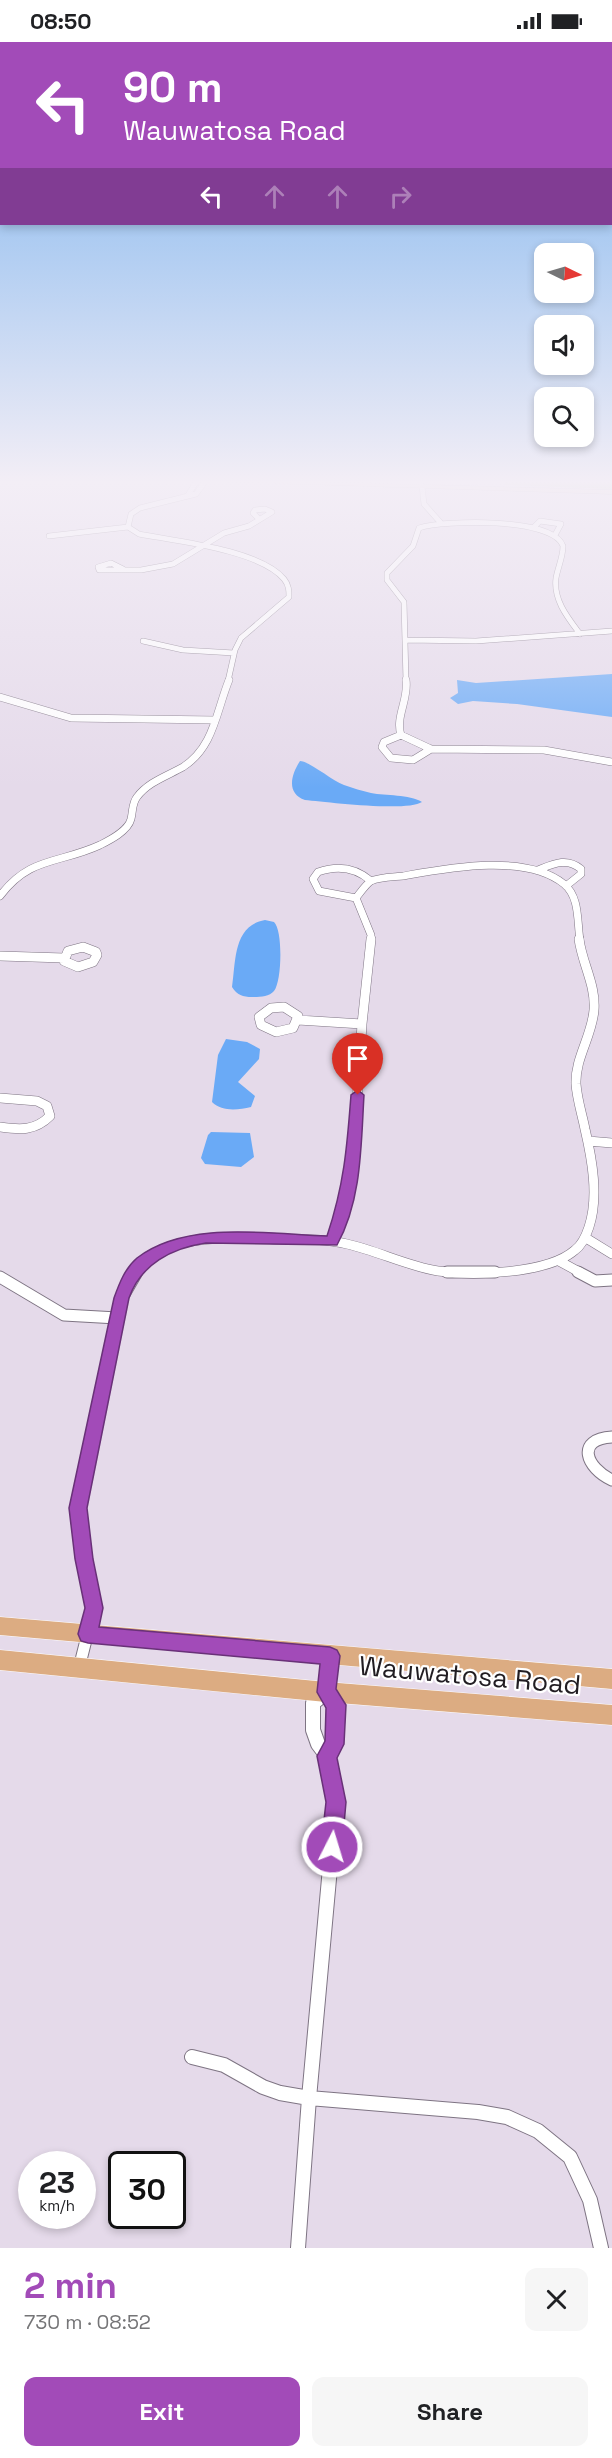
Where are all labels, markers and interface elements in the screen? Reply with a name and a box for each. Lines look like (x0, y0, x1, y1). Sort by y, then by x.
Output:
text: 08:50 (30, 7, 91, 35)
text: 90 m (123, 61, 223, 114)
icon: left (24, 66, 102, 144)
text: Wauwatosa Road (123, 113, 346, 148)
icon: left (195, 180, 228, 213)
icon: ahead (258, 180, 291, 213)
icon: ahead (321, 180, 354, 213)
icon: right (384, 180, 417, 213)
north arrow (534, 243, 594, 303)
map controls (534, 243, 594, 447)
button: sound (534, 315, 594, 375)
button: search (534, 387, 594, 447)
pin (332, 1033, 383, 1095)
icon: arrive (341, 1042, 374, 1075)
street label: Wauwatosa Road (358, 1648, 582, 1702)
position arrow (300, 1815, 364, 1879)
speed limit sign: 30 (108, 2151, 186, 2229)
text: 23 (39, 2163, 75, 2202)
text: km/h (39, 2196, 75, 2215)
text: 2 min (24, 2263, 117, 2309)
button: close (525, 2268, 588, 2331)
text: 730 m · 08:52 (24, 2309, 151, 2335)
button: Exit (24, 2377, 300, 2446)
button: Share (312, 2377, 588, 2446)

